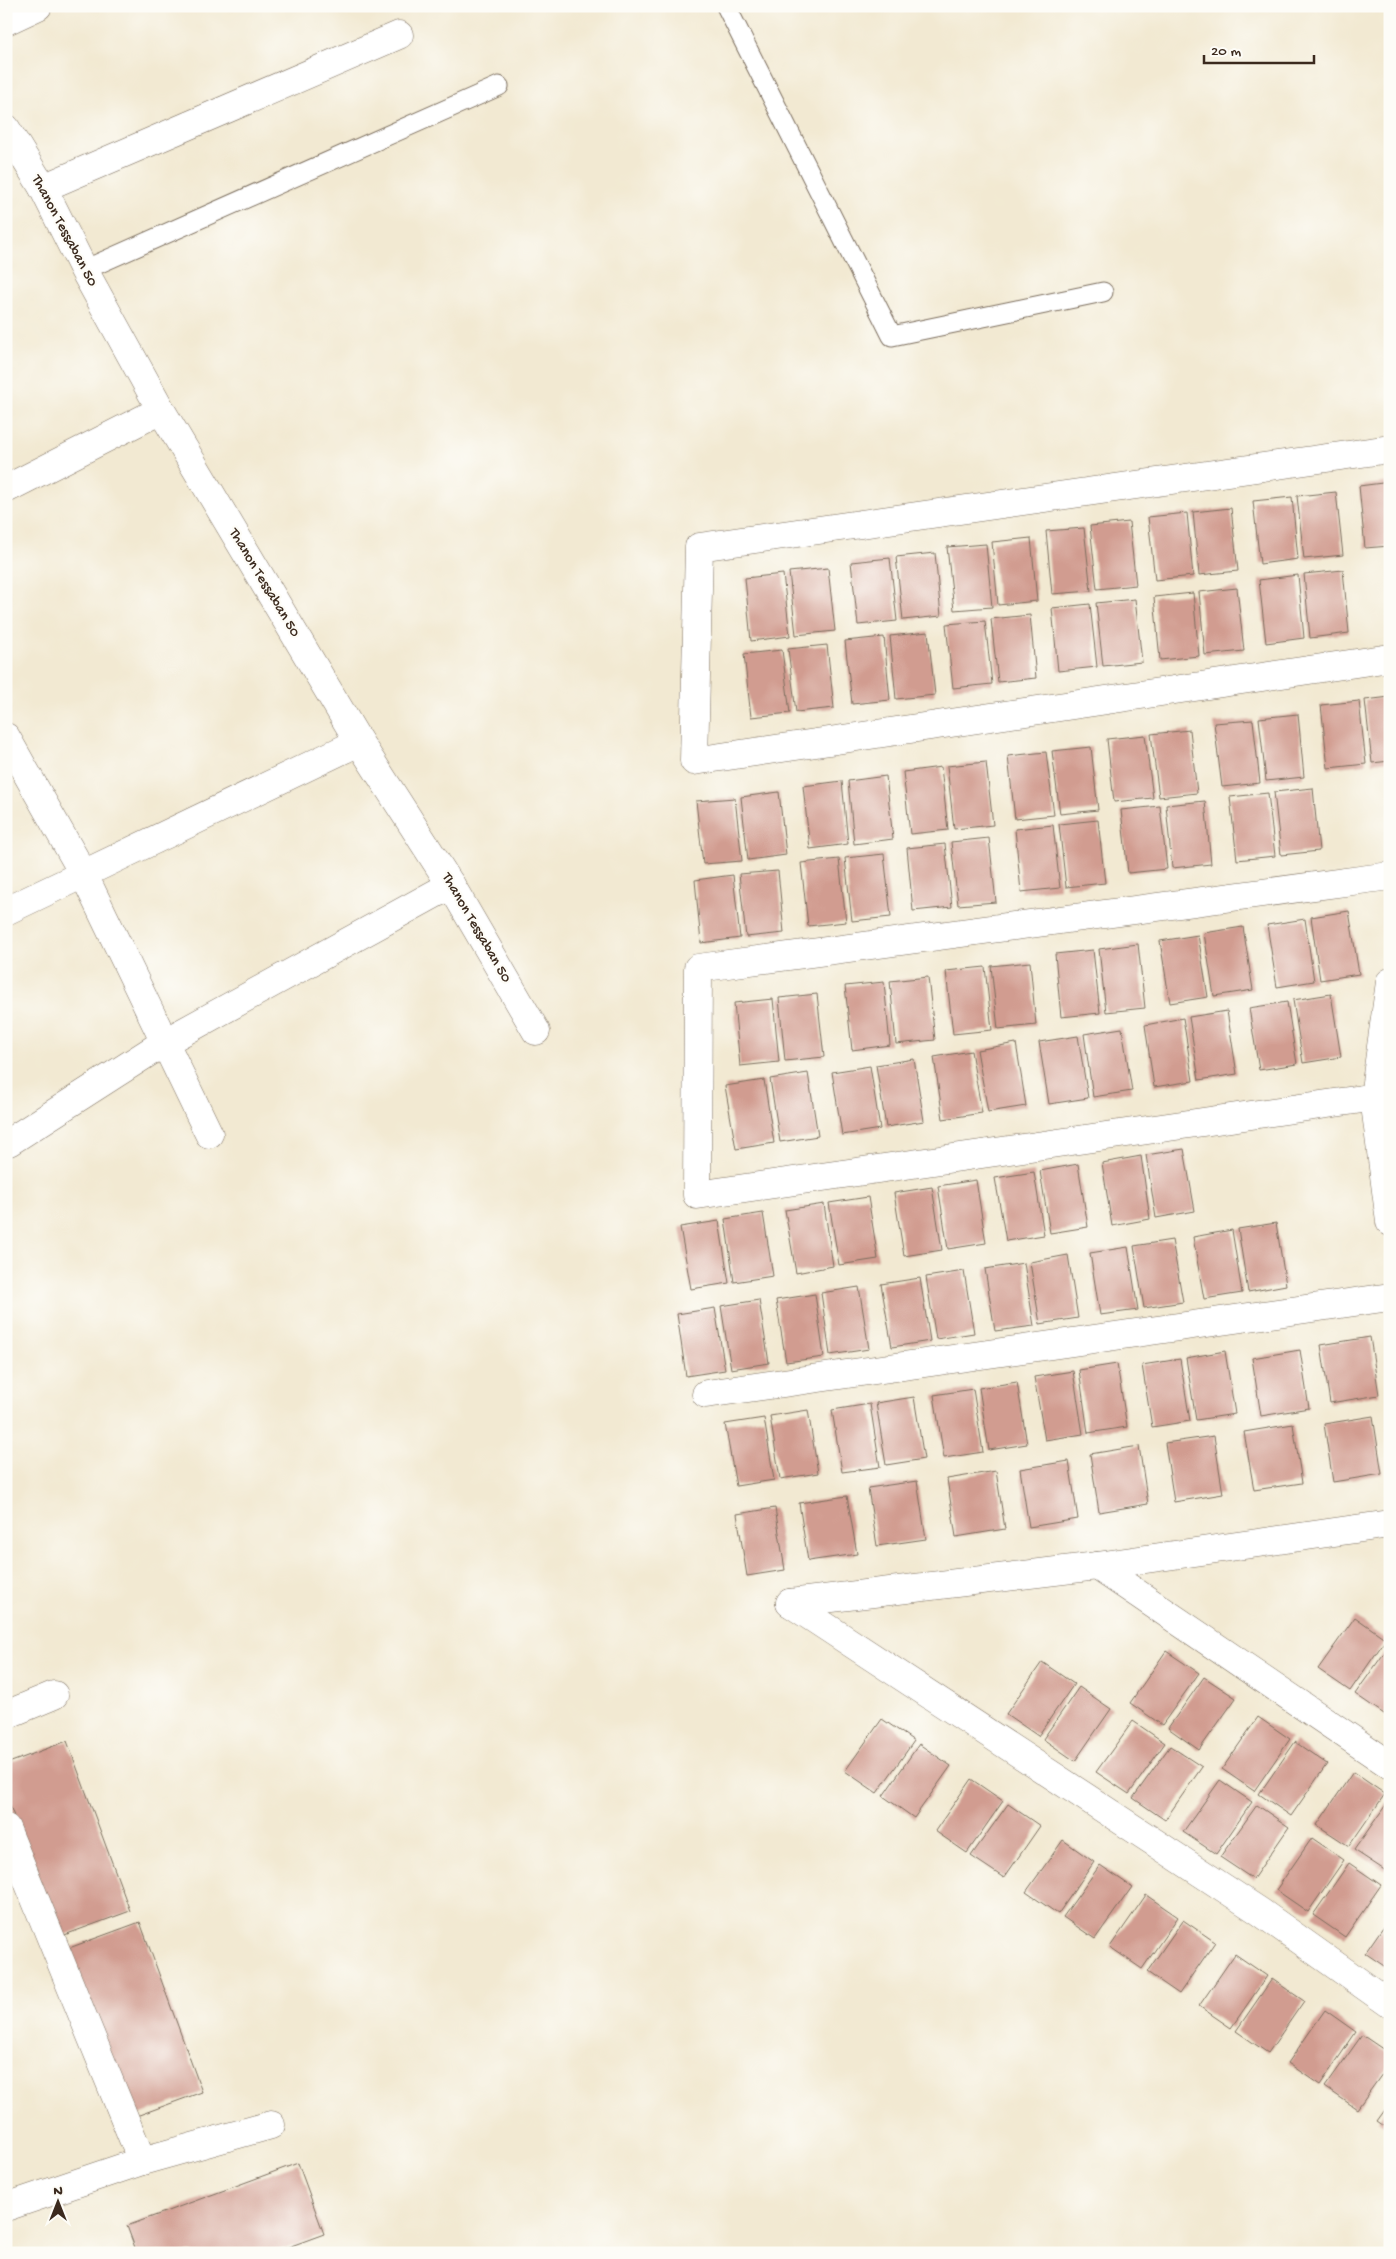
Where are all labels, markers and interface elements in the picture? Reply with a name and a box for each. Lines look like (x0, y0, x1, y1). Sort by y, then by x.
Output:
scale bar (1204, 32, 1314, 64)
text: 20 m (1211, 43, 1241, 61)
street label: Thanon Tessaban 50 (26, 171, 101, 290)
street label: Thanon Tessaban 50 (224, 524, 304, 641)
street label: Thanon Tessaban 50 (437, 869, 515, 987)
north arrow (32, 2176, 82, 2226)
text: N (53, 2183, 63, 2200)

